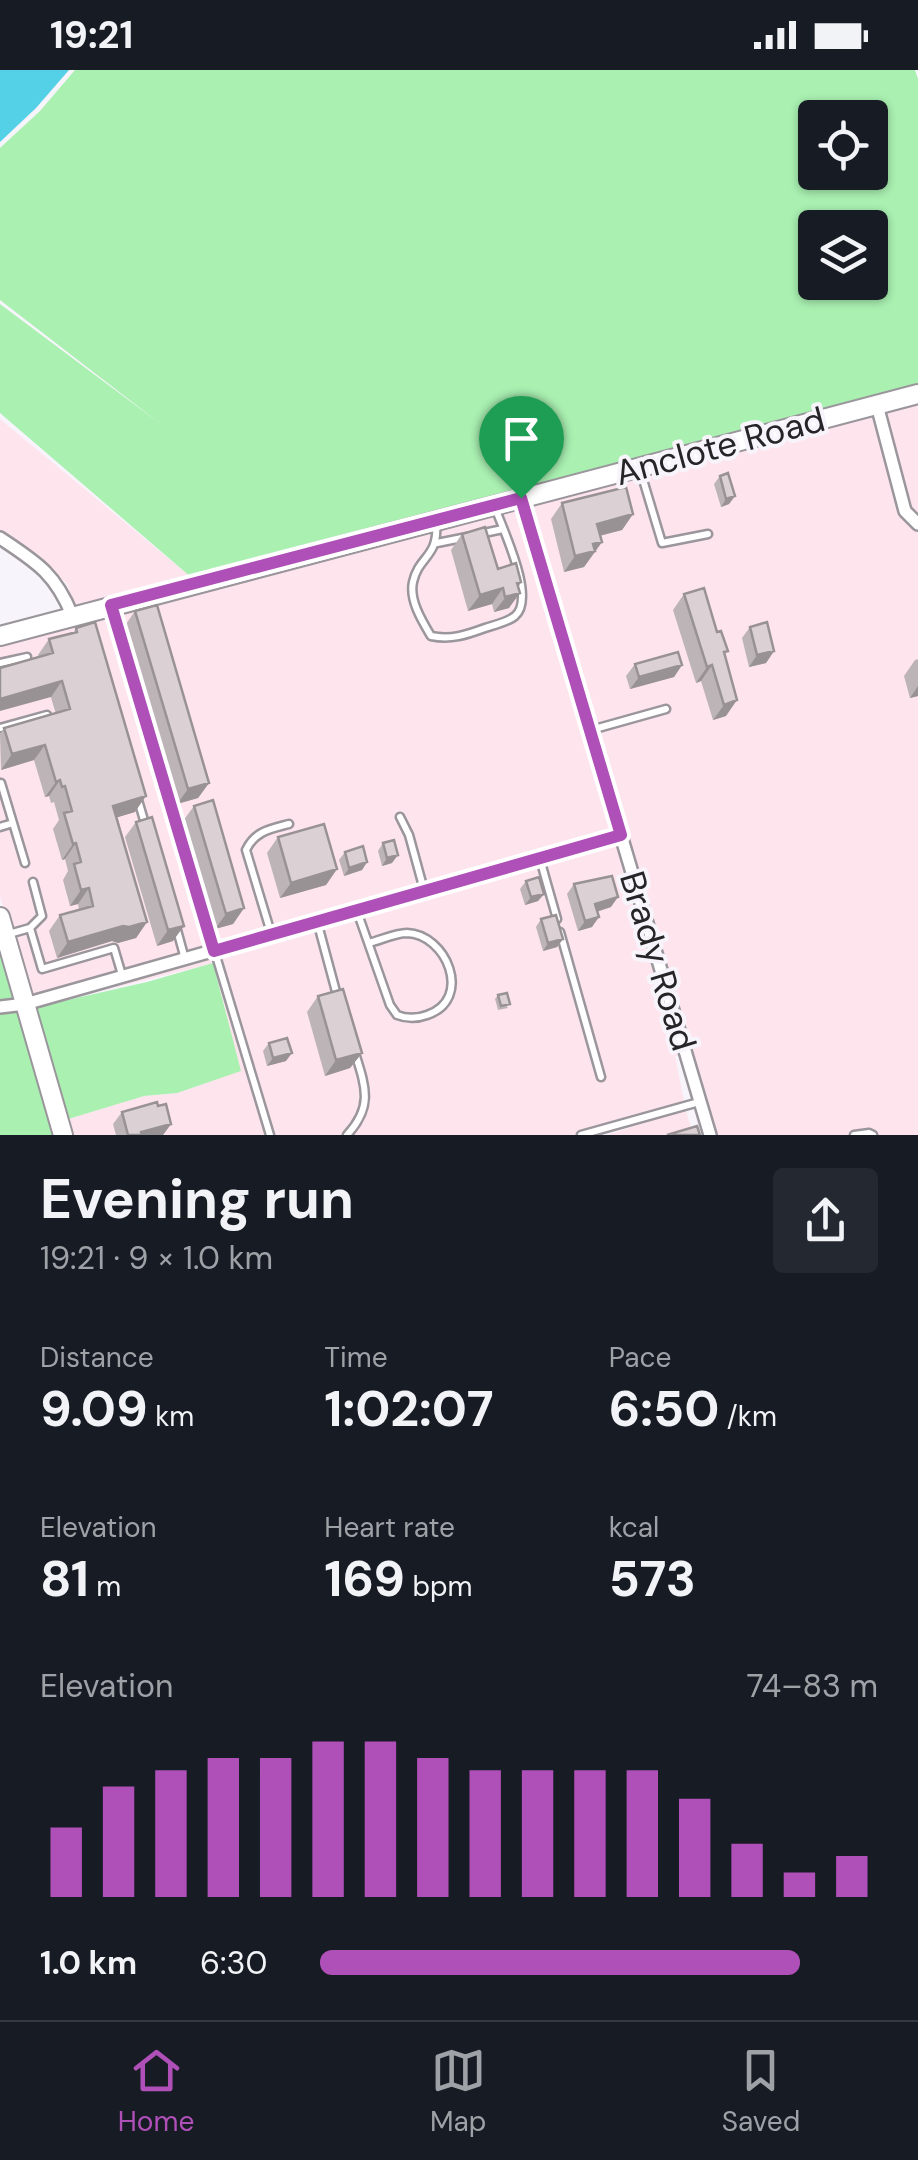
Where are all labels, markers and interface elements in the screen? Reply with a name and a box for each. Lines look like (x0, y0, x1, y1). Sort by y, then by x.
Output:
text: 19:21 (50, 10, 133, 60)
map controls (798, 100, 888, 300)
button: locate (798, 100, 888, 190)
button: layers (798, 210, 888, 300)
pin (479, 396, 564, 499)
street label: Anclote Road (610, 396, 830, 496)
icon: arrive (494, 411, 549, 466)
street label: Brady Road (609, 866, 707, 1056)
text: Evening run (40, 1163, 354, 1235)
button: share (773, 1168, 878, 1273)
text: 19:21 · 9 × 1.0 km (40, 1237, 273, 1279)
text: Distance (40, 1339, 154, 1376)
text: Time (324, 1339, 388, 1376)
text: Pace (609, 1339, 671, 1376)
text: 9.09 (40, 1376, 148, 1442)
text: 1:02:07 (324, 1376, 494, 1442)
text: 6:50 (609, 1376, 719, 1442)
text: km (148, 1398, 194, 1435)
text: /km (719, 1398, 777, 1435)
text: Elevation (40, 1509, 157, 1546)
text: Heart rate (324, 1509, 455, 1546)
text: kcal (609, 1509, 659, 1546)
text: 81 (40, 1546, 89, 1612)
text: 169 (324, 1546, 405, 1612)
text: 573 (609, 1546, 696, 1612)
text: m (89, 1568, 121, 1605)
text: bpm (405, 1568, 472, 1605)
text: Elevation (40, 1665, 173, 1707)
text: 74–83 m (747, 1665, 878, 1707)
text: 1.0 km (40, 1942, 137, 1984)
text: 6:30 (200, 1942, 267, 1984)
tab: Home (118, 2043, 194, 2140)
tab: Map (430, 2043, 486, 2140)
tab: Saved (722, 2043, 800, 2140)

